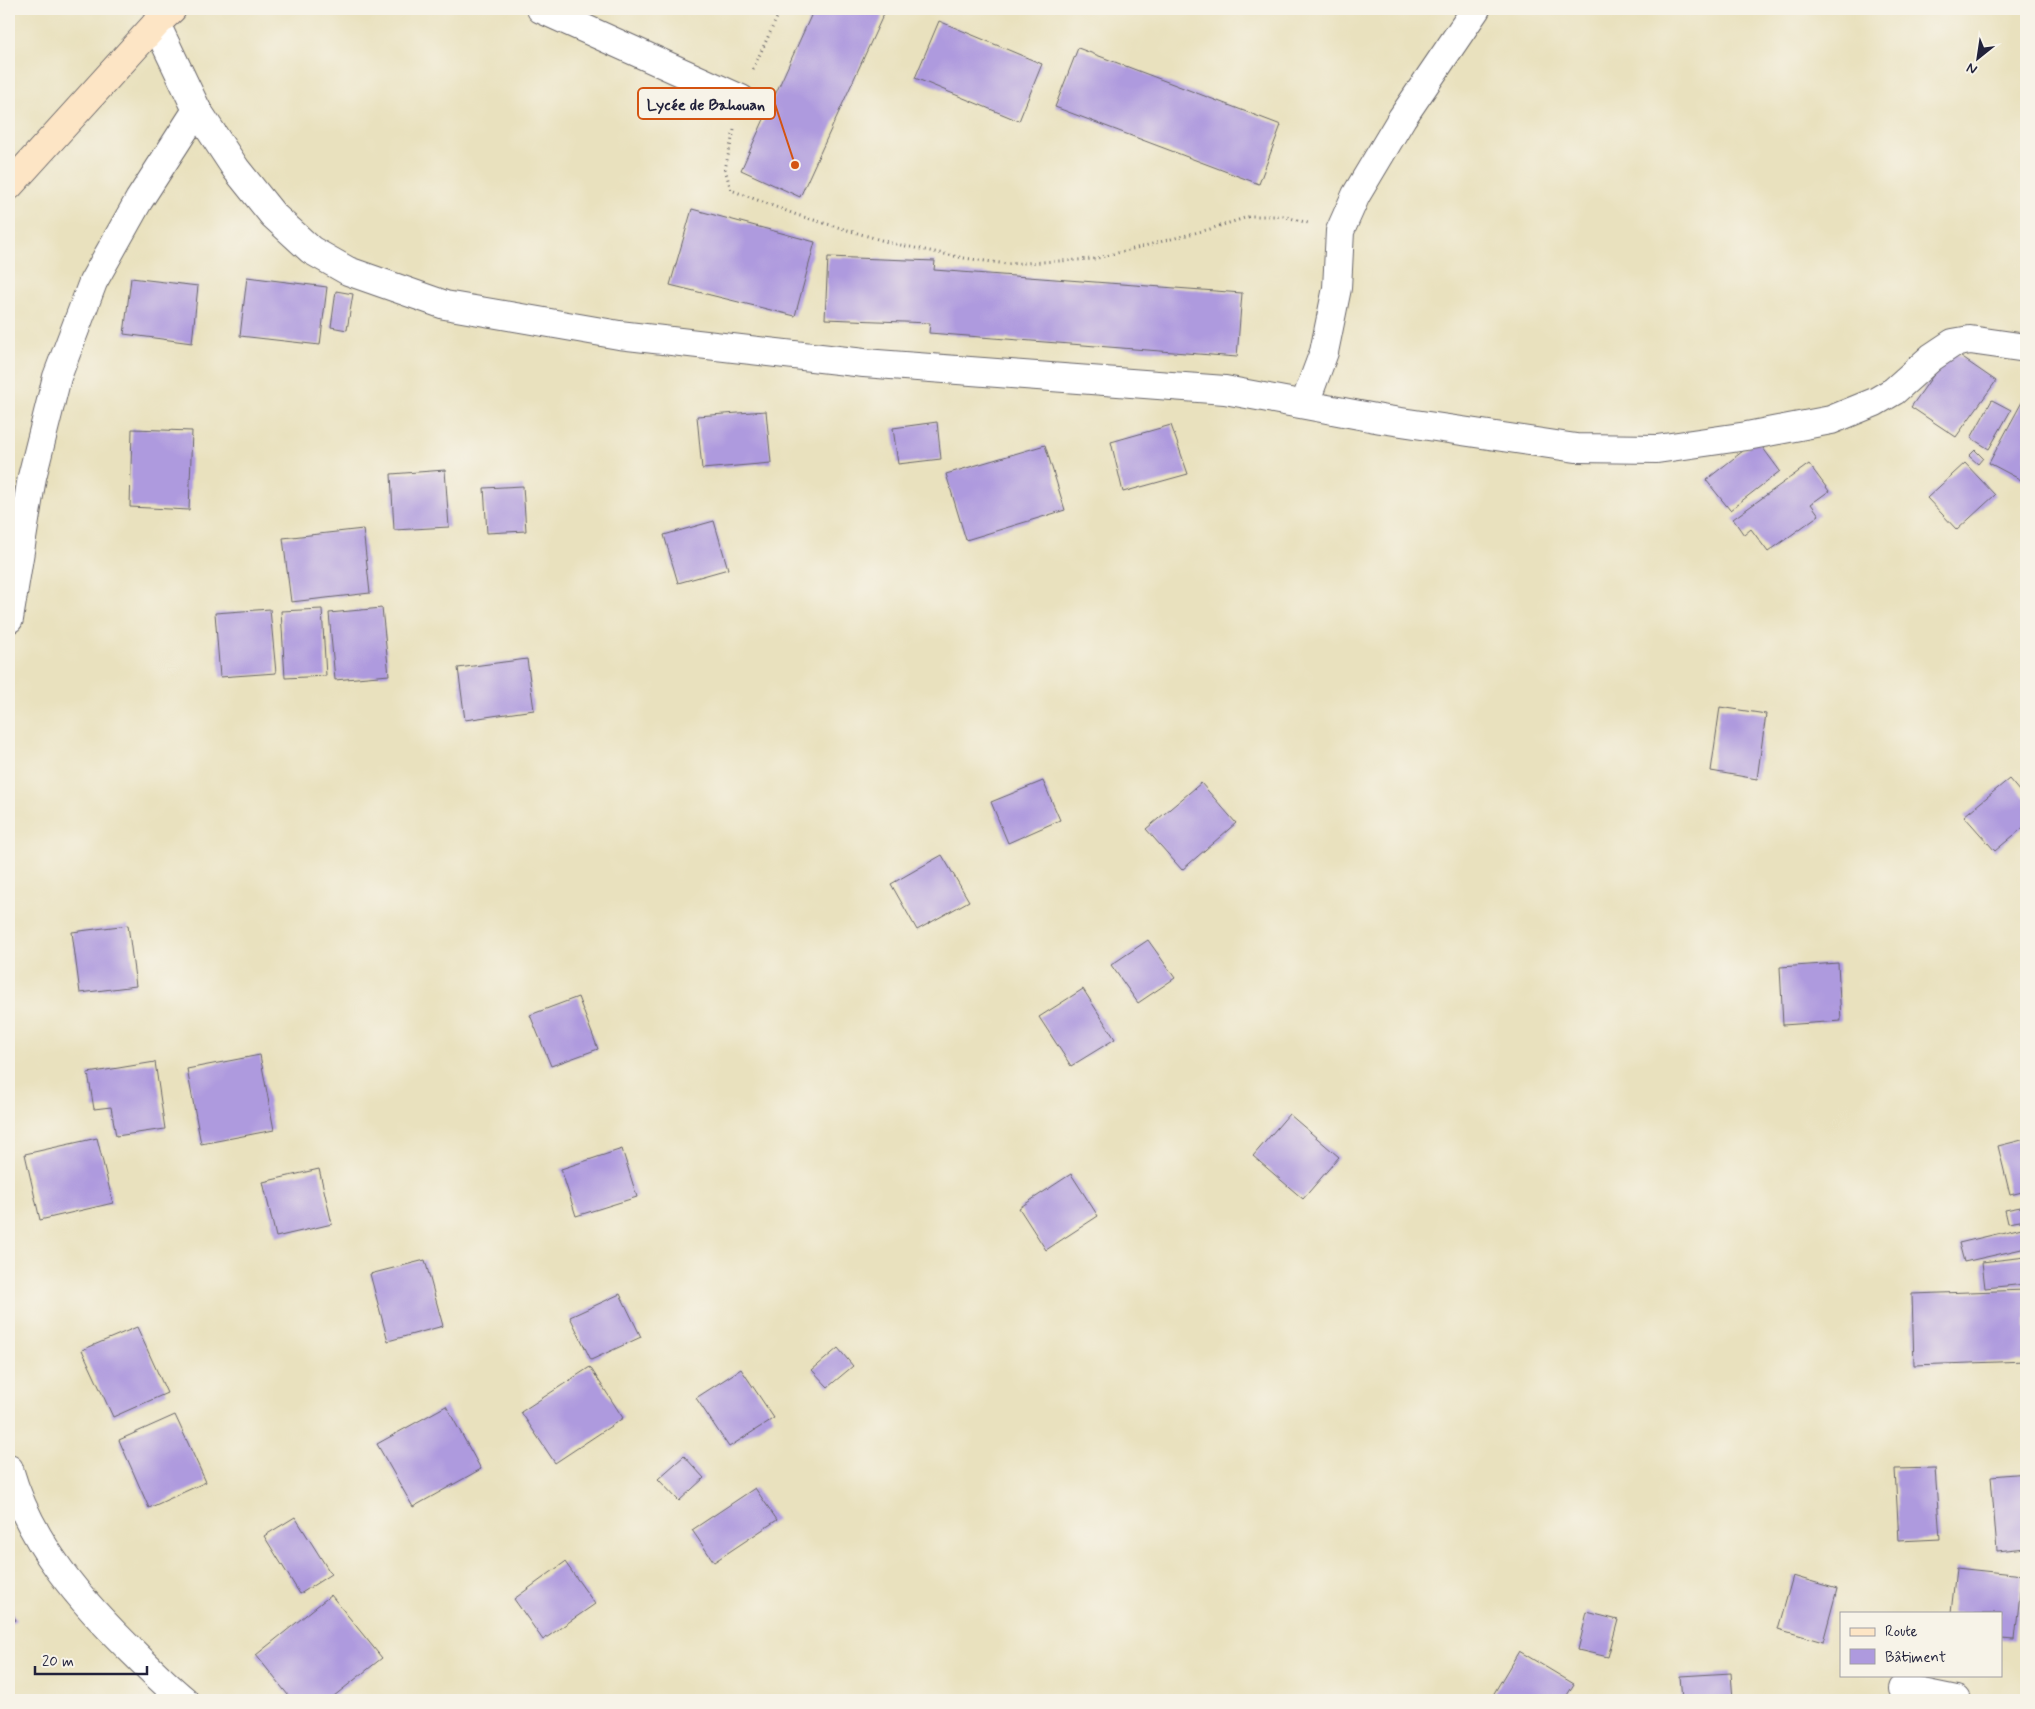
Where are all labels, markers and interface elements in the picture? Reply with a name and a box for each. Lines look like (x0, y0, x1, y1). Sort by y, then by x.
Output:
north arrow (1952, 32, 2002, 82)
text: N (1963, 58, 1981, 79)
callout: Lycée de Bahouan (638, 88, 775, 119)
text: Lycée de Bahouan (647, 95, 765, 116)
legend (1840, 1612, 2002, 1676)
text: Route (1885, 1622, 1918, 1642)
scale bar (35, 1644, 148, 1676)
text: Bâtiment (1885, 1648, 1946, 1668)
text: 20 m (42, 1652, 74, 1672)

